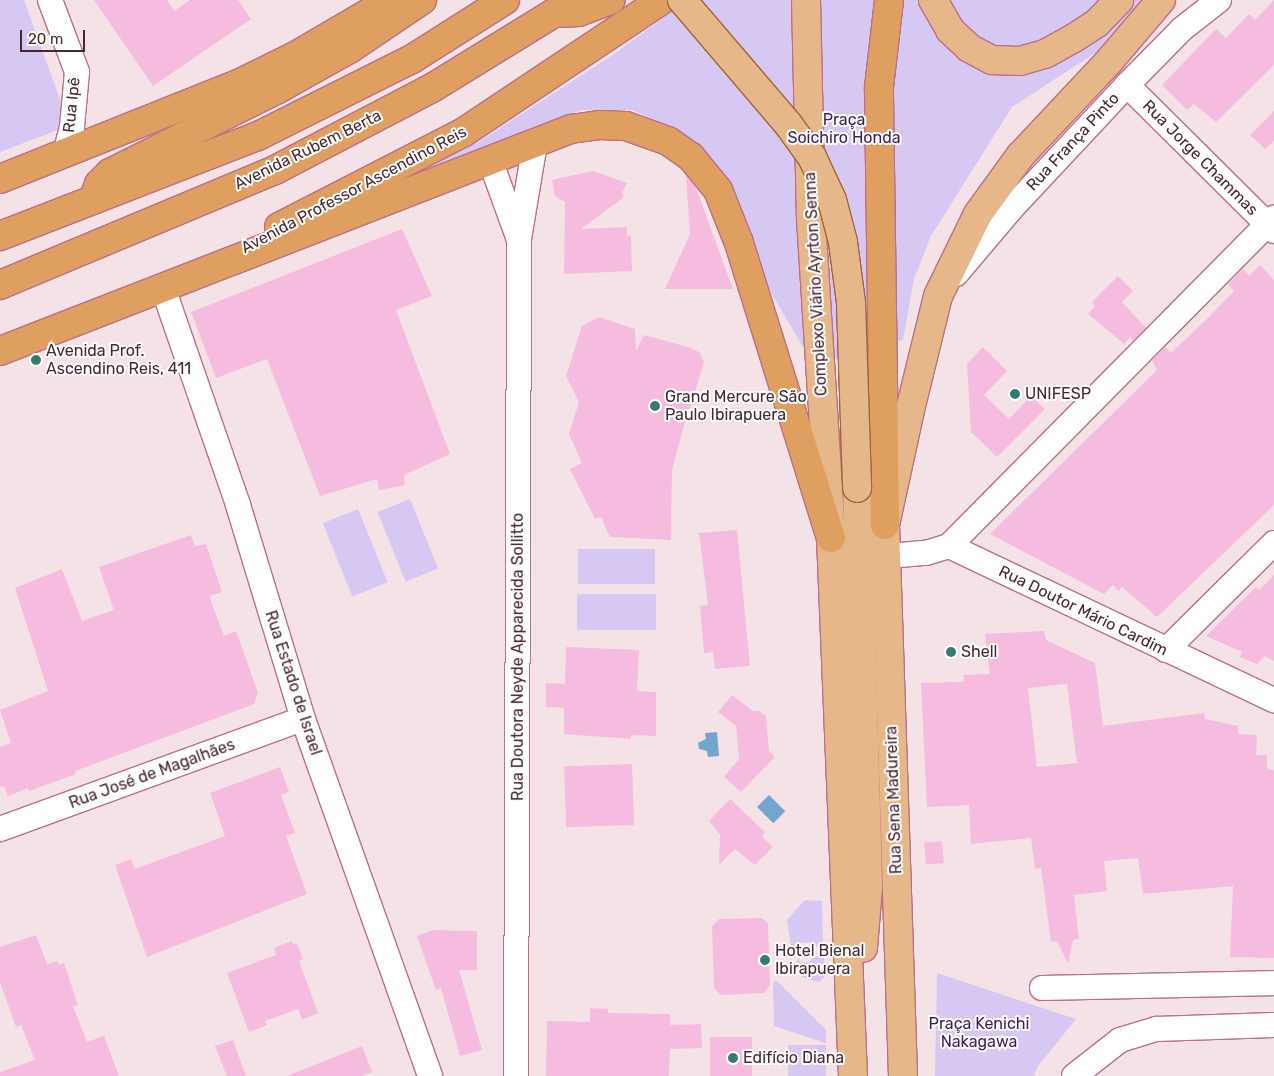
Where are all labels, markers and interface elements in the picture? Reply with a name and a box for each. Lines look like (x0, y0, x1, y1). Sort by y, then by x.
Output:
scale bar (22, 20, 88, 52)
text: 20 m (28, 30, 63, 48)
street label: Rua Ipê (60, 76, 84, 134)
street label: Rua França Pinto (1023, 89, 1123, 195)
street label: Rua Jorge Chammas (1138, 96, 1262, 220)
street label: Avenida Rubem Berta (231, 106, 385, 194)
park label: Praça Soichiro Honda (787, 110, 901, 148)
street label: Avenida Professor Ascendino Reis (238, 122, 470, 258)
street label: Complexo Viário Ayrton Senna (801, 171, 831, 397)
place label: Avenida Prof. Ascendino Reis, 411 (46, 341, 191, 379)
marker: Avenida Prof. Ascendino Reis, 411 (30, 354, 42, 366)
place label: UNIFESP (1025, 384, 1091, 404)
place label: Grand Mercure São Paulo Ibirapuera (665, 387, 807, 425)
marker: UNIFESP (1009, 388, 1021, 400)
marker: Grand Mercure São Paulo Ibirapuera (649, 400, 661, 412)
street label: Rua Doutora Neyde Apparecida Sollitto (508, 513, 528, 801)
street label: Rua Doutor Mário Cardim (995, 562, 1171, 660)
street label: Rua Estado de Israel (261, 608, 325, 758)
place label: Shell (961, 642, 997, 662)
marker: Shell (945, 646, 957, 658)
street label: Rua Sena Madureira (882, 725, 906, 875)
street label: Rua José de Magalhães (66, 735, 238, 813)
place label: Hotel Bienal Ibirapuera (775, 941, 864, 979)
marker: Hotel Bienal Ibirapuera (759, 954, 771, 966)
park label: Praça Kenichi Nakagawa (929, 1014, 1029, 1052)
place label: Edifício Diana (743, 1048, 844, 1068)
marker: Edifício Diana (727, 1052, 739, 1064)

